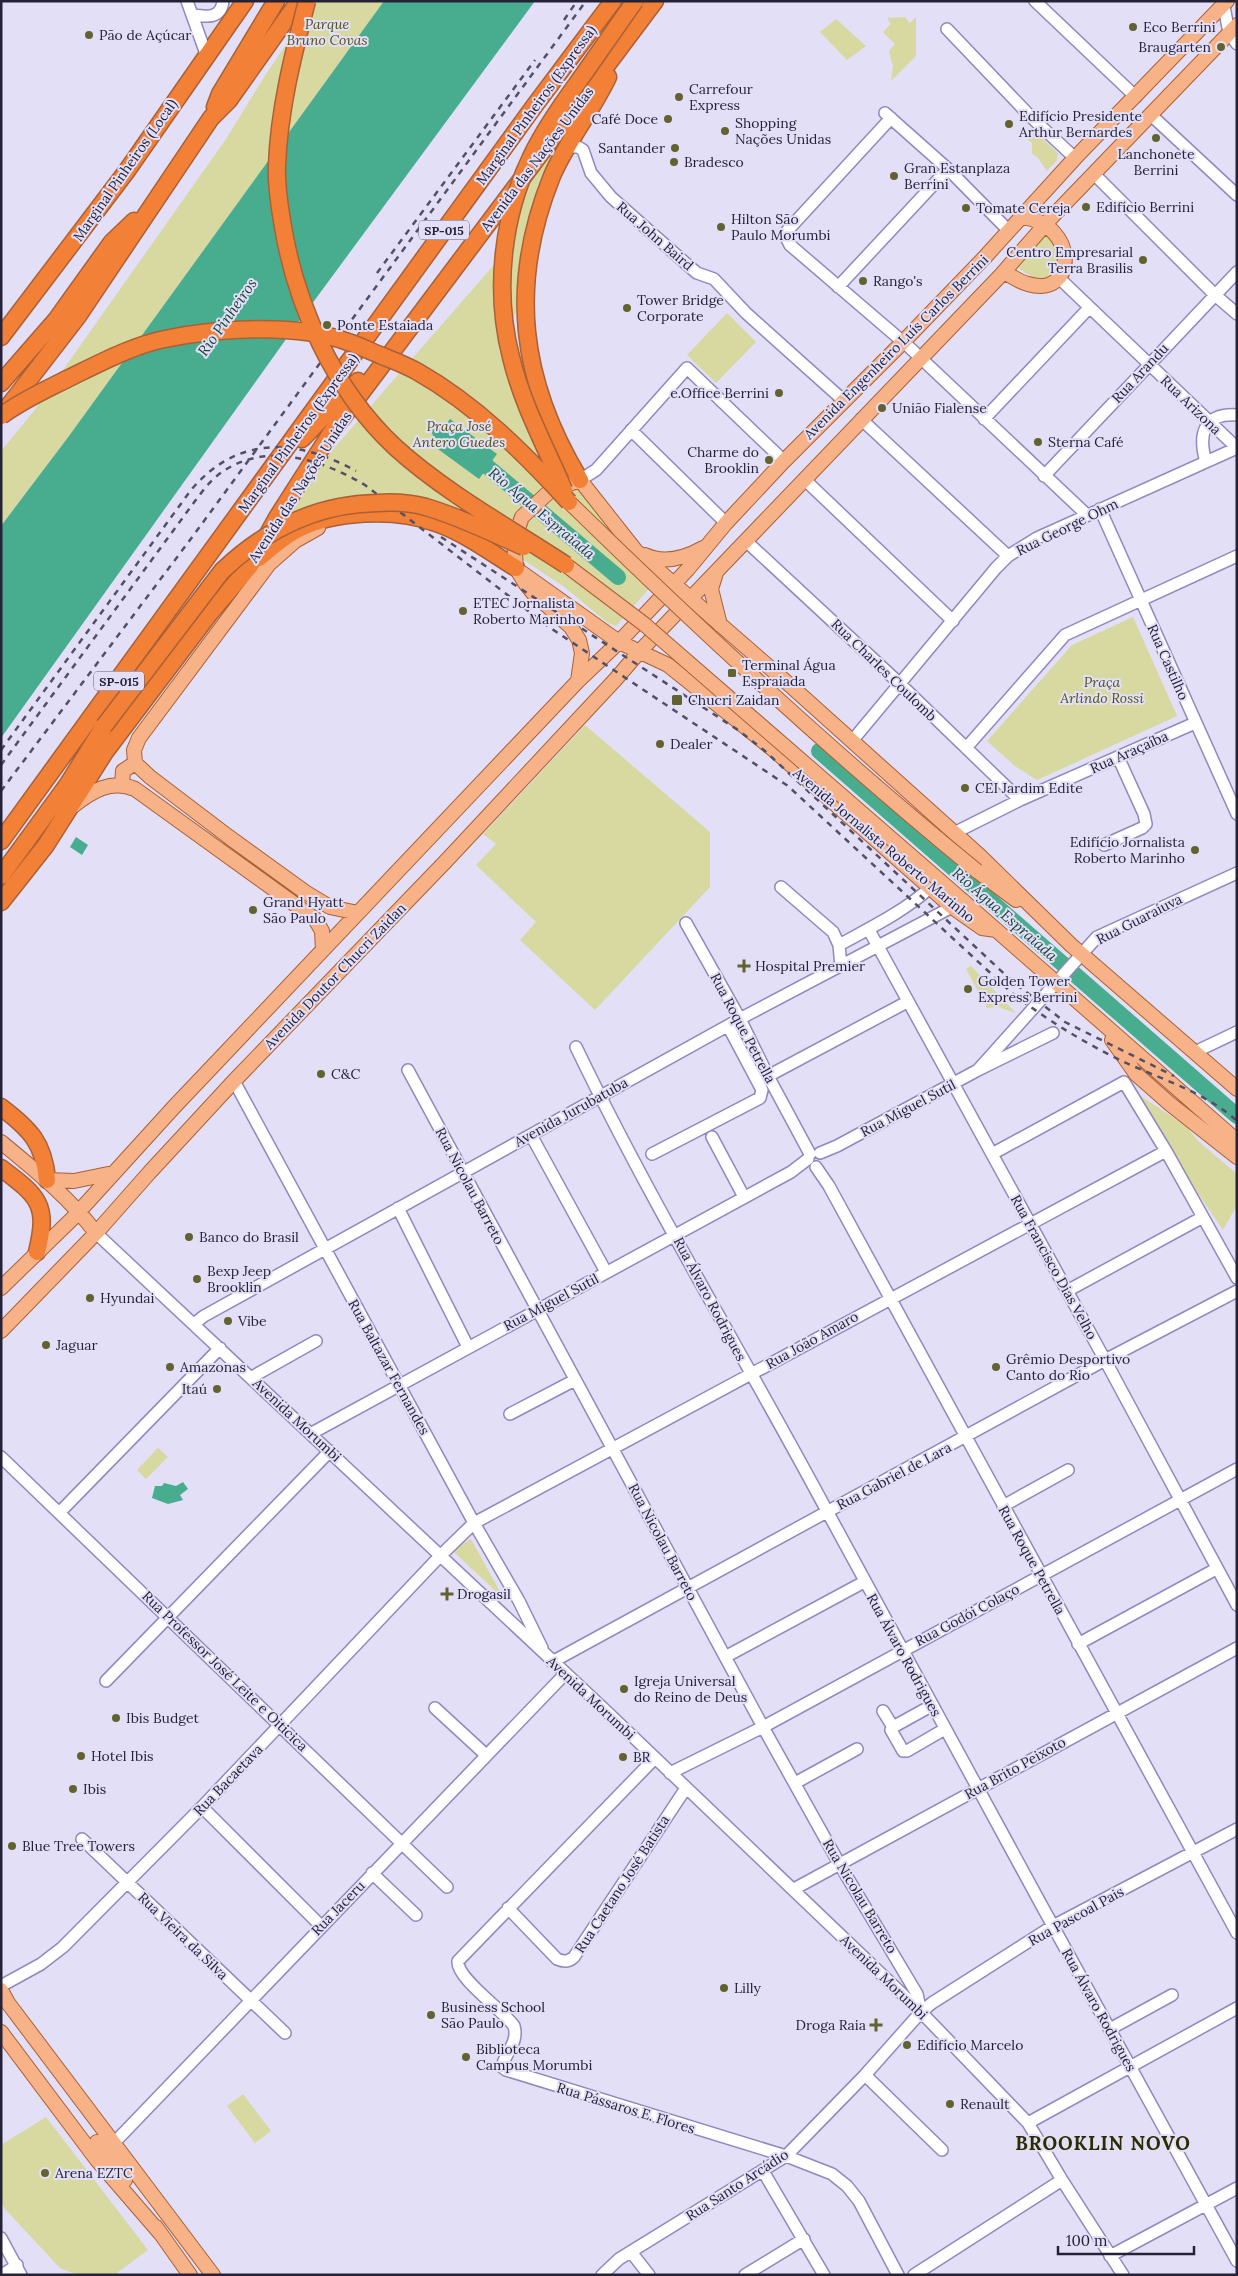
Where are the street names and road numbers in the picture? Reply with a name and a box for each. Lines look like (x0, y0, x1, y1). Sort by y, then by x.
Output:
street label: Marginal Pinheiros (Expressa) (472, 22, 600, 188)
street label: Avenida das Nações Unidas (476, 83, 597, 236)
street label: Marginal Pinheiros (Local) (69, 95, 181, 245)
street label: Rua John Baird (613, 198, 697, 274)
road number: SP-015 (419, 220, 469, 240)
street label: Avenida Engenheiro Luís Carlos Berrini (799, 251, 992, 444)
street label: Rua Arandu (1108, 339, 1172, 407)
street label: Marginal Pinheiros (Expressa) (234, 350, 362, 516)
street label: Rua Arizona (1157, 372, 1225, 438)
street label: Avenida das Nações Unidas (244, 408, 356, 567)
street label: Rua George Ohm (1013, 494, 1121, 560)
street label: Rua Charles Coulomb (827, 615, 941, 725)
street label: Rua Castilho (1143, 621, 1193, 703)
road number: SP-015 (94, 671, 144, 690)
street label: Rua Araçaíba (1087, 727, 1171, 777)
street label: Avenida Jornalista Roberto Marinho (789, 763, 979, 926)
street label: Rua Guaraíuva (1093, 890, 1185, 948)
street label: Avenida Doutor Chucri Zaidan (260, 899, 410, 1054)
street label: Rua Roque Petrella (706, 970, 780, 1086)
street label: Avenida Jurubatuba (510, 1073, 631, 1151)
street label: Rua Miguel Sutil (857, 1075, 959, 1141)
street label: Rua Nicolau Barreto (431, 1124, 509, 1248)
street label: Rua Francisco Dias Velho (1007, 1191, 1101, 1343)
street label: Rua Álvaro Rodrigues (670, 1234, 750, 1364)
street label: Rua Miguel Sutil (500, 1269, 602, 1335)
street label: Rua Baltazar Fernandes (344, 1296, 434, 1438)
street label: Rua João Amaro (763, 1307, 861, 1373)
street label: Avenida Morumbi (248, 1374, 345, 1466)
street label: Rua Gabriel de Lara (833, 1438, 955, 1514)
street label: Rua Nicolau Barreto (624, 1480, 702, 1604)
street label: Rua Roque Petrella (994, 1502, 1070, 1618)
street label: Rua Godói Colaço (912, 1580, 1022, 1650)
street label: Rua Professor José Leite e Oiticica (138, 1587, 312, 1755)
street label: Rua Álvaro Rodrigues (863, 1590, 945, 1720)
street label: Avenida Morumbi (542, 1652, 639, 1744)
street label: Rua Brito Peixoto (961, 1733, 1069, 1803)
street label: Rua Bacaetava (189, 1740, 267, 1820)
street label: Rua Caetano José Batista (571, 1812, 673, 1956)
street label: Rua Nicolau Barreto (819, 1836, 901, 1956)
street label: Rua Jaceru (307, 1877, 369, 1939)
street label: Rua Pascoal Pais (1025, 1882, 1127, 1950)
street label: Rua Vieira da Silva (134, 1888, 232, 1984)
street label: Avenida Morumbi (836, 1930, 932, 2023)
street label: Rua Álvaro Rodrigues (1058, 1945, 1140, 2075)
street label: Rua Pássaros E. Flores (555, 2078, 697, 2138)
street label: Rua Santo Arcádio (682, 2145, 792, 2225)

